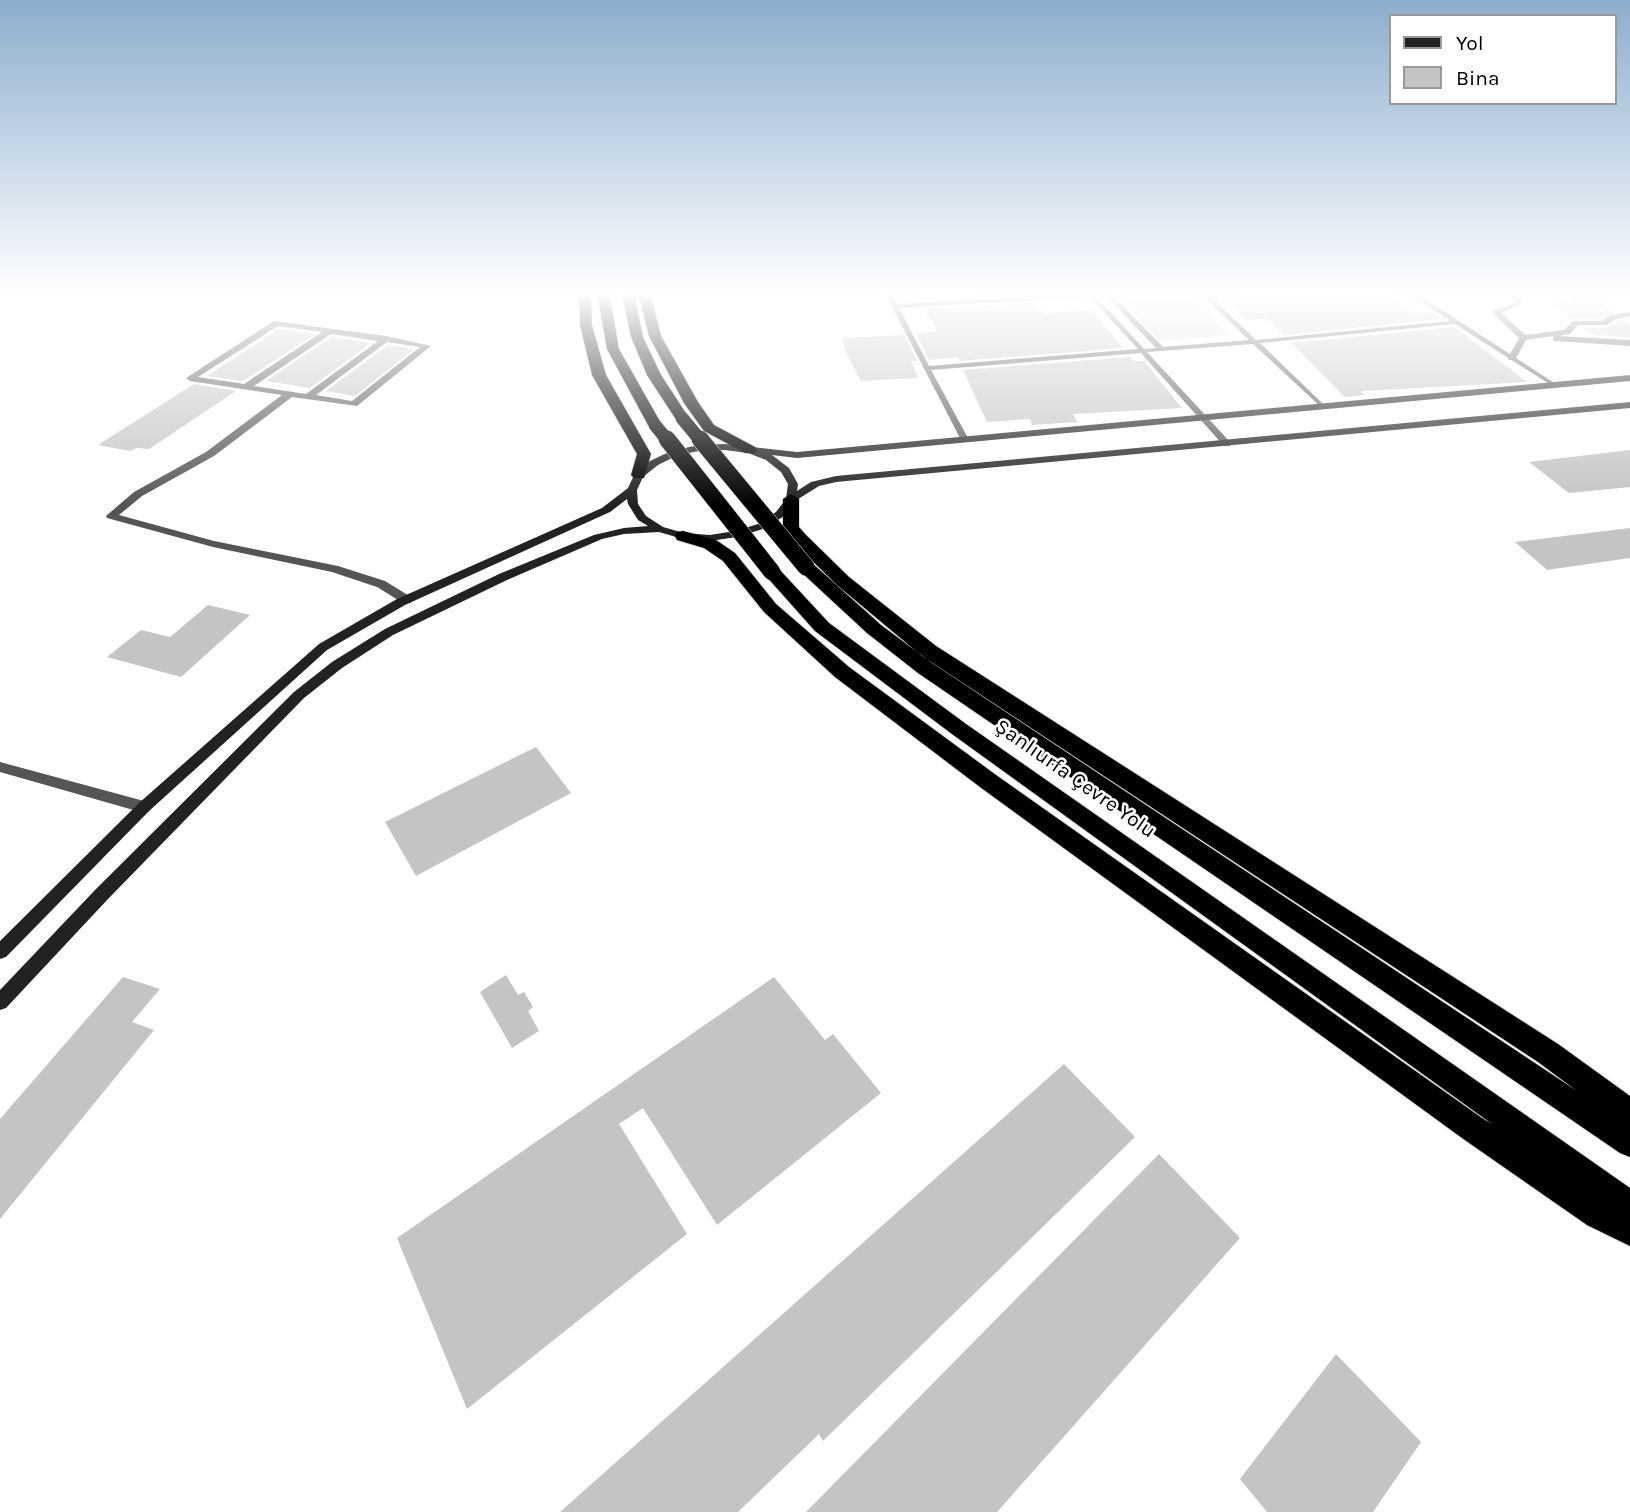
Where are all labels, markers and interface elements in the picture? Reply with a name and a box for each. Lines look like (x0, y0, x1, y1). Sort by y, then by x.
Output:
legend (1388, 14, 1616, 105)
text: Yol (1456, 31, 1484, 55)
text: Bina (1456, 66, 1500, 90)
street label: Şanlıurfa Çevre Yolu (990, 714, 1160, 844)

